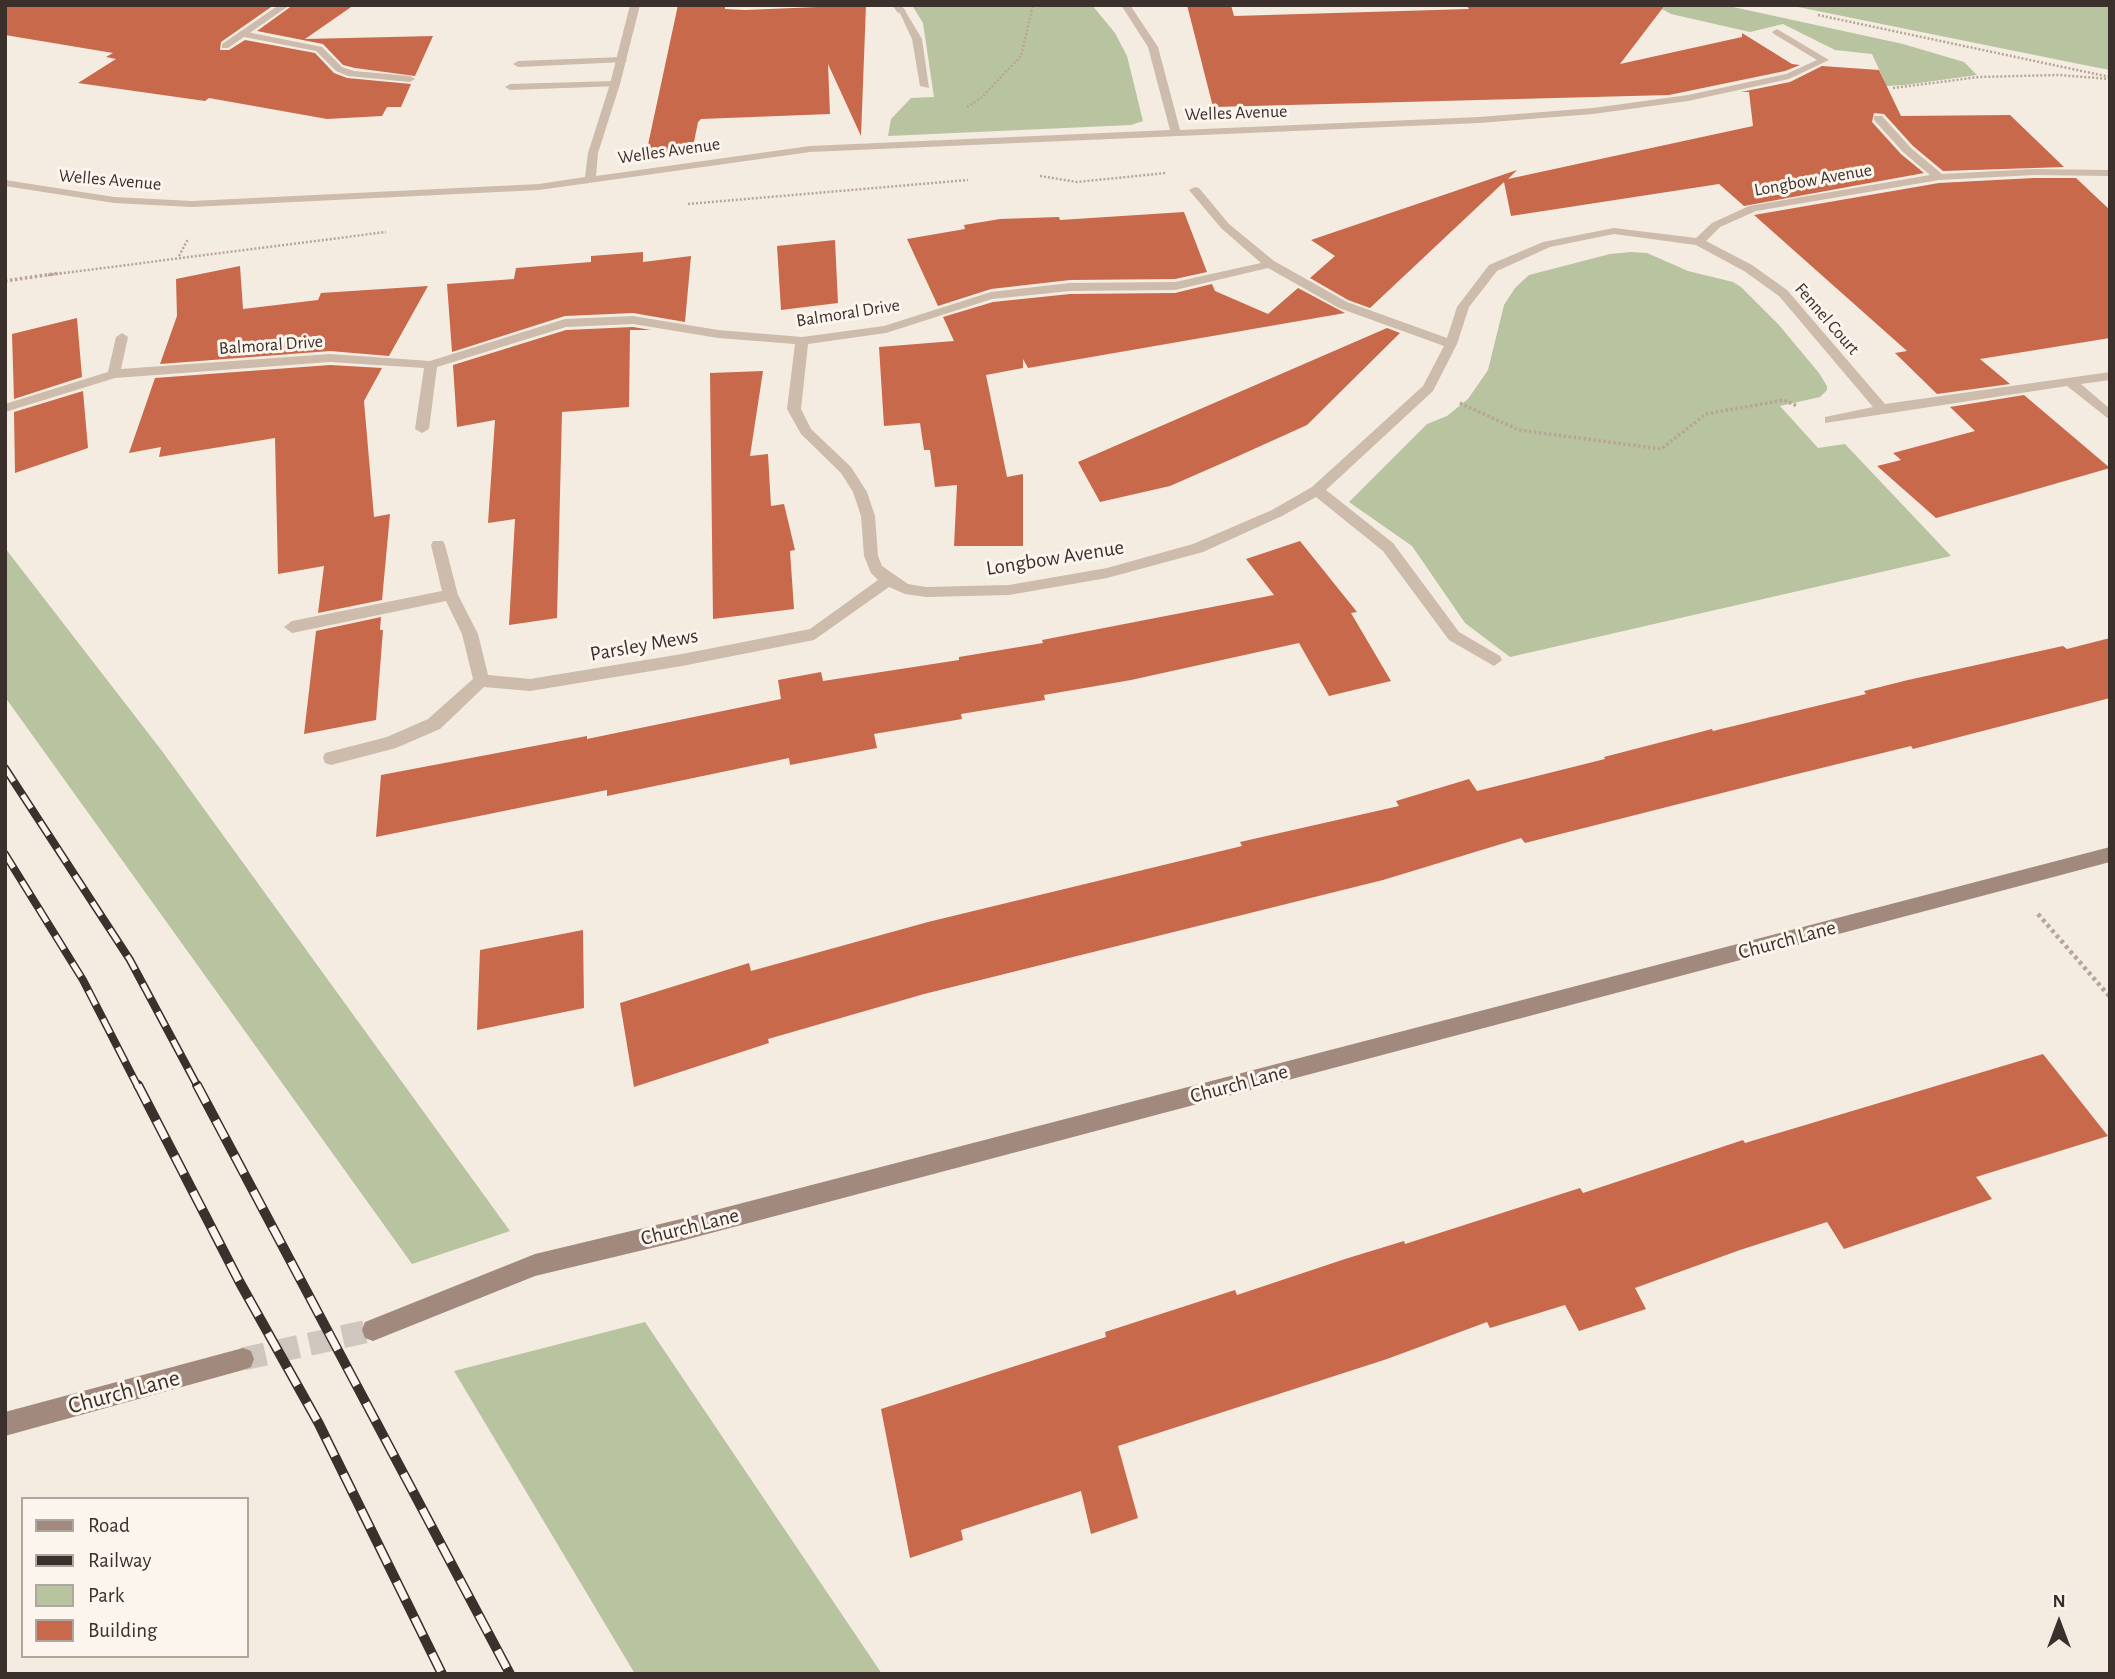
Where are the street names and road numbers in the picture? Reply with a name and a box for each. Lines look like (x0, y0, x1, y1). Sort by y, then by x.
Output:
street label: Welles Avenue (1184, 100, 1288, 126)
street label: Welles Avenue (617, 133, 721, 169)
street label: Longbow Avenue (1752, 159, 1874, 201)
street label: Welles Avenue (58, 165, 162, 195)
street label: Fennel Court (1790, 279, 1864, 359)
street label: Balmoral Drive (795, 294, 901, 332)
street label: Balmoral Drive (218, 331, 324, 359)
street label: Longbow Avenue (984, 535, 1126, 581)
street label: Parsley Mews (588, 623, 700, 667)
street label: Church Lane (1735, 915, 1839, 965)
street label: Church Lane (1187, 1059, 1291, 1109)
street label: Church Lane (638, 1203, 742, 1251)
street label: Church Lane (65, 1363, 183, 1421)

